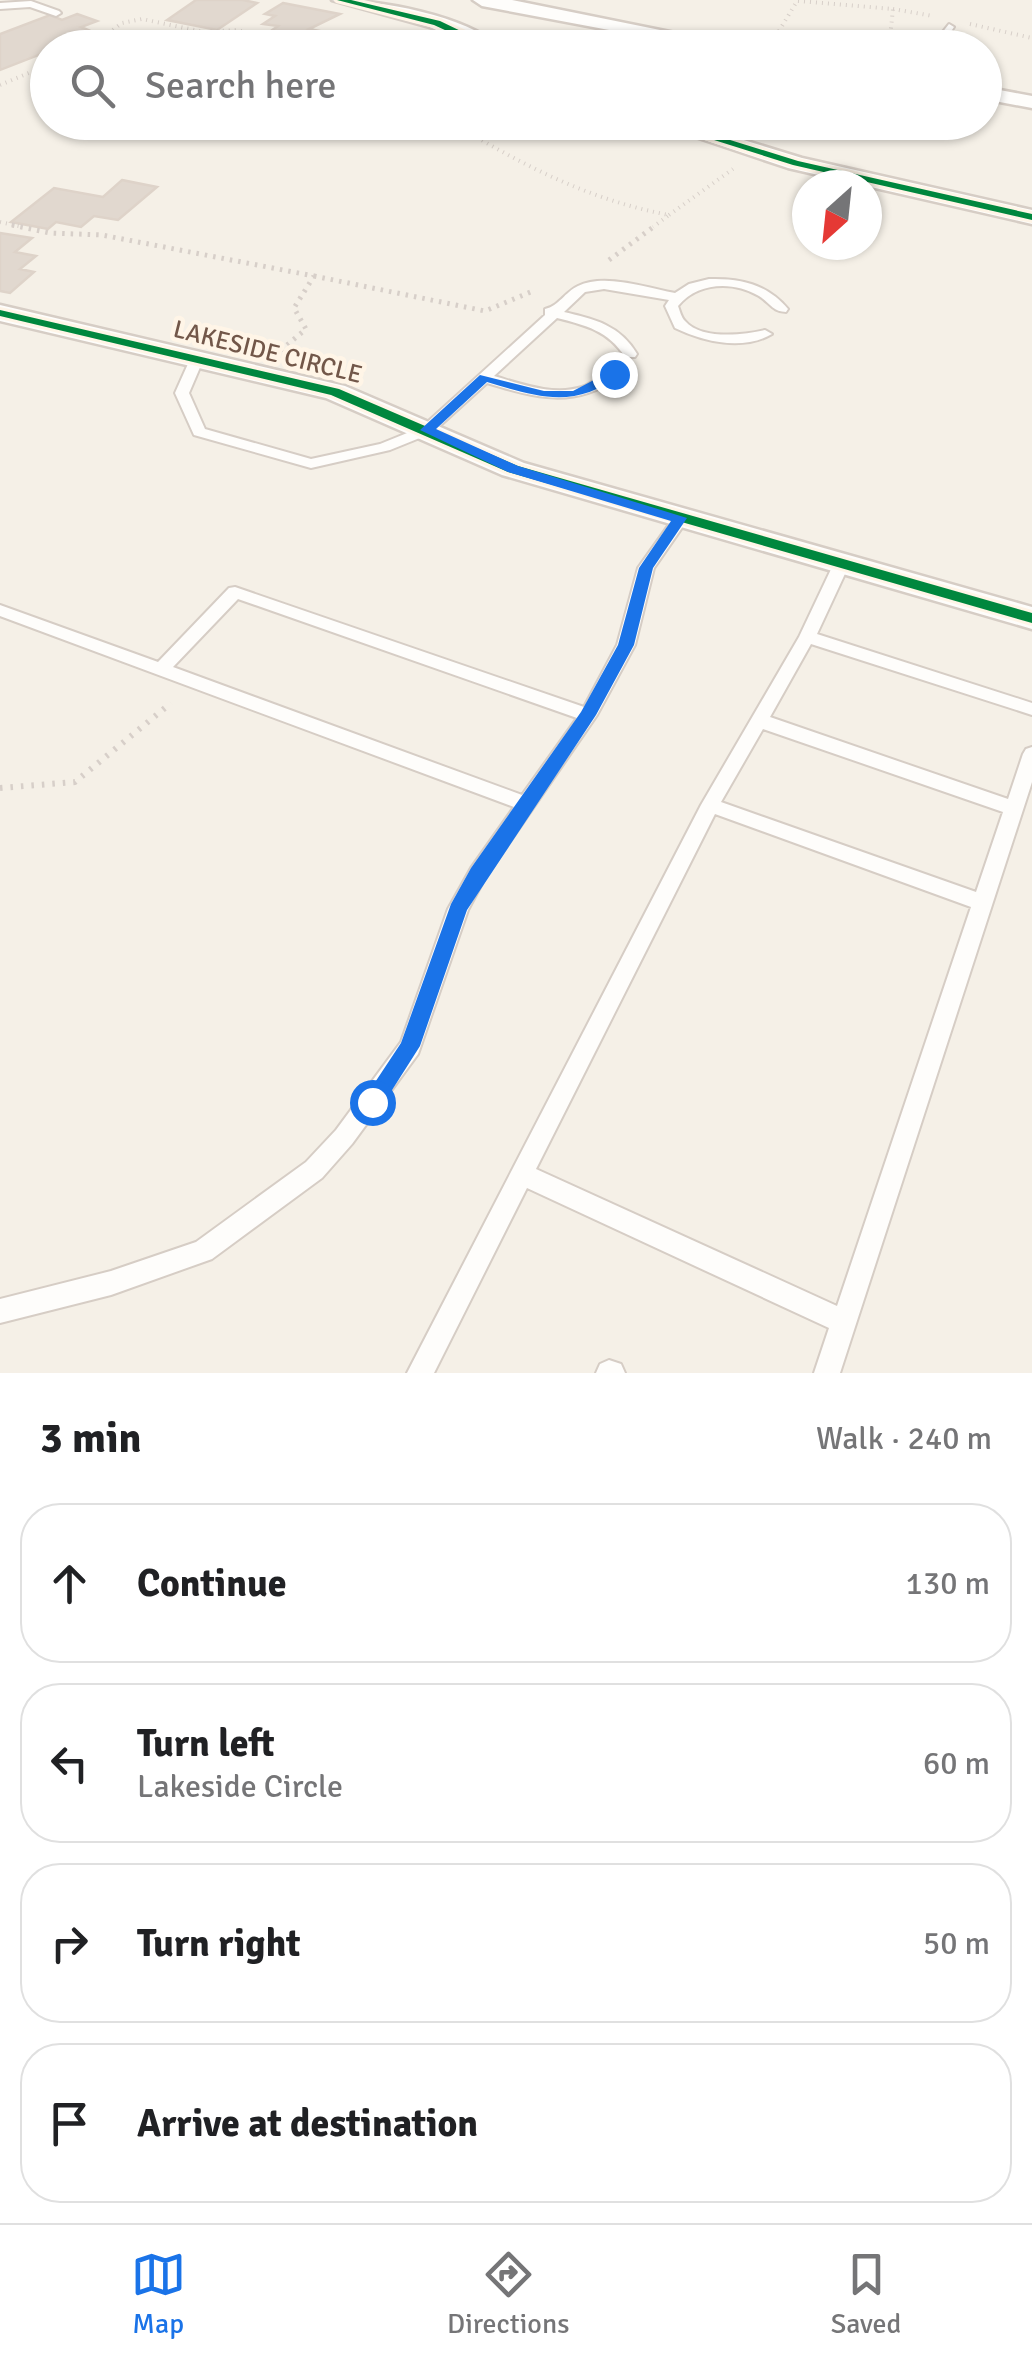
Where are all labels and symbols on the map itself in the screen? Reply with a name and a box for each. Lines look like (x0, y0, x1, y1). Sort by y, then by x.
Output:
north arrow (792, 170, 882, 260)
street label: LAKESIDE CIRCLE (170, 313, 365, 390)
route end (592, 352, 638, 398)
route start (350, 1080, 396, 1126)

